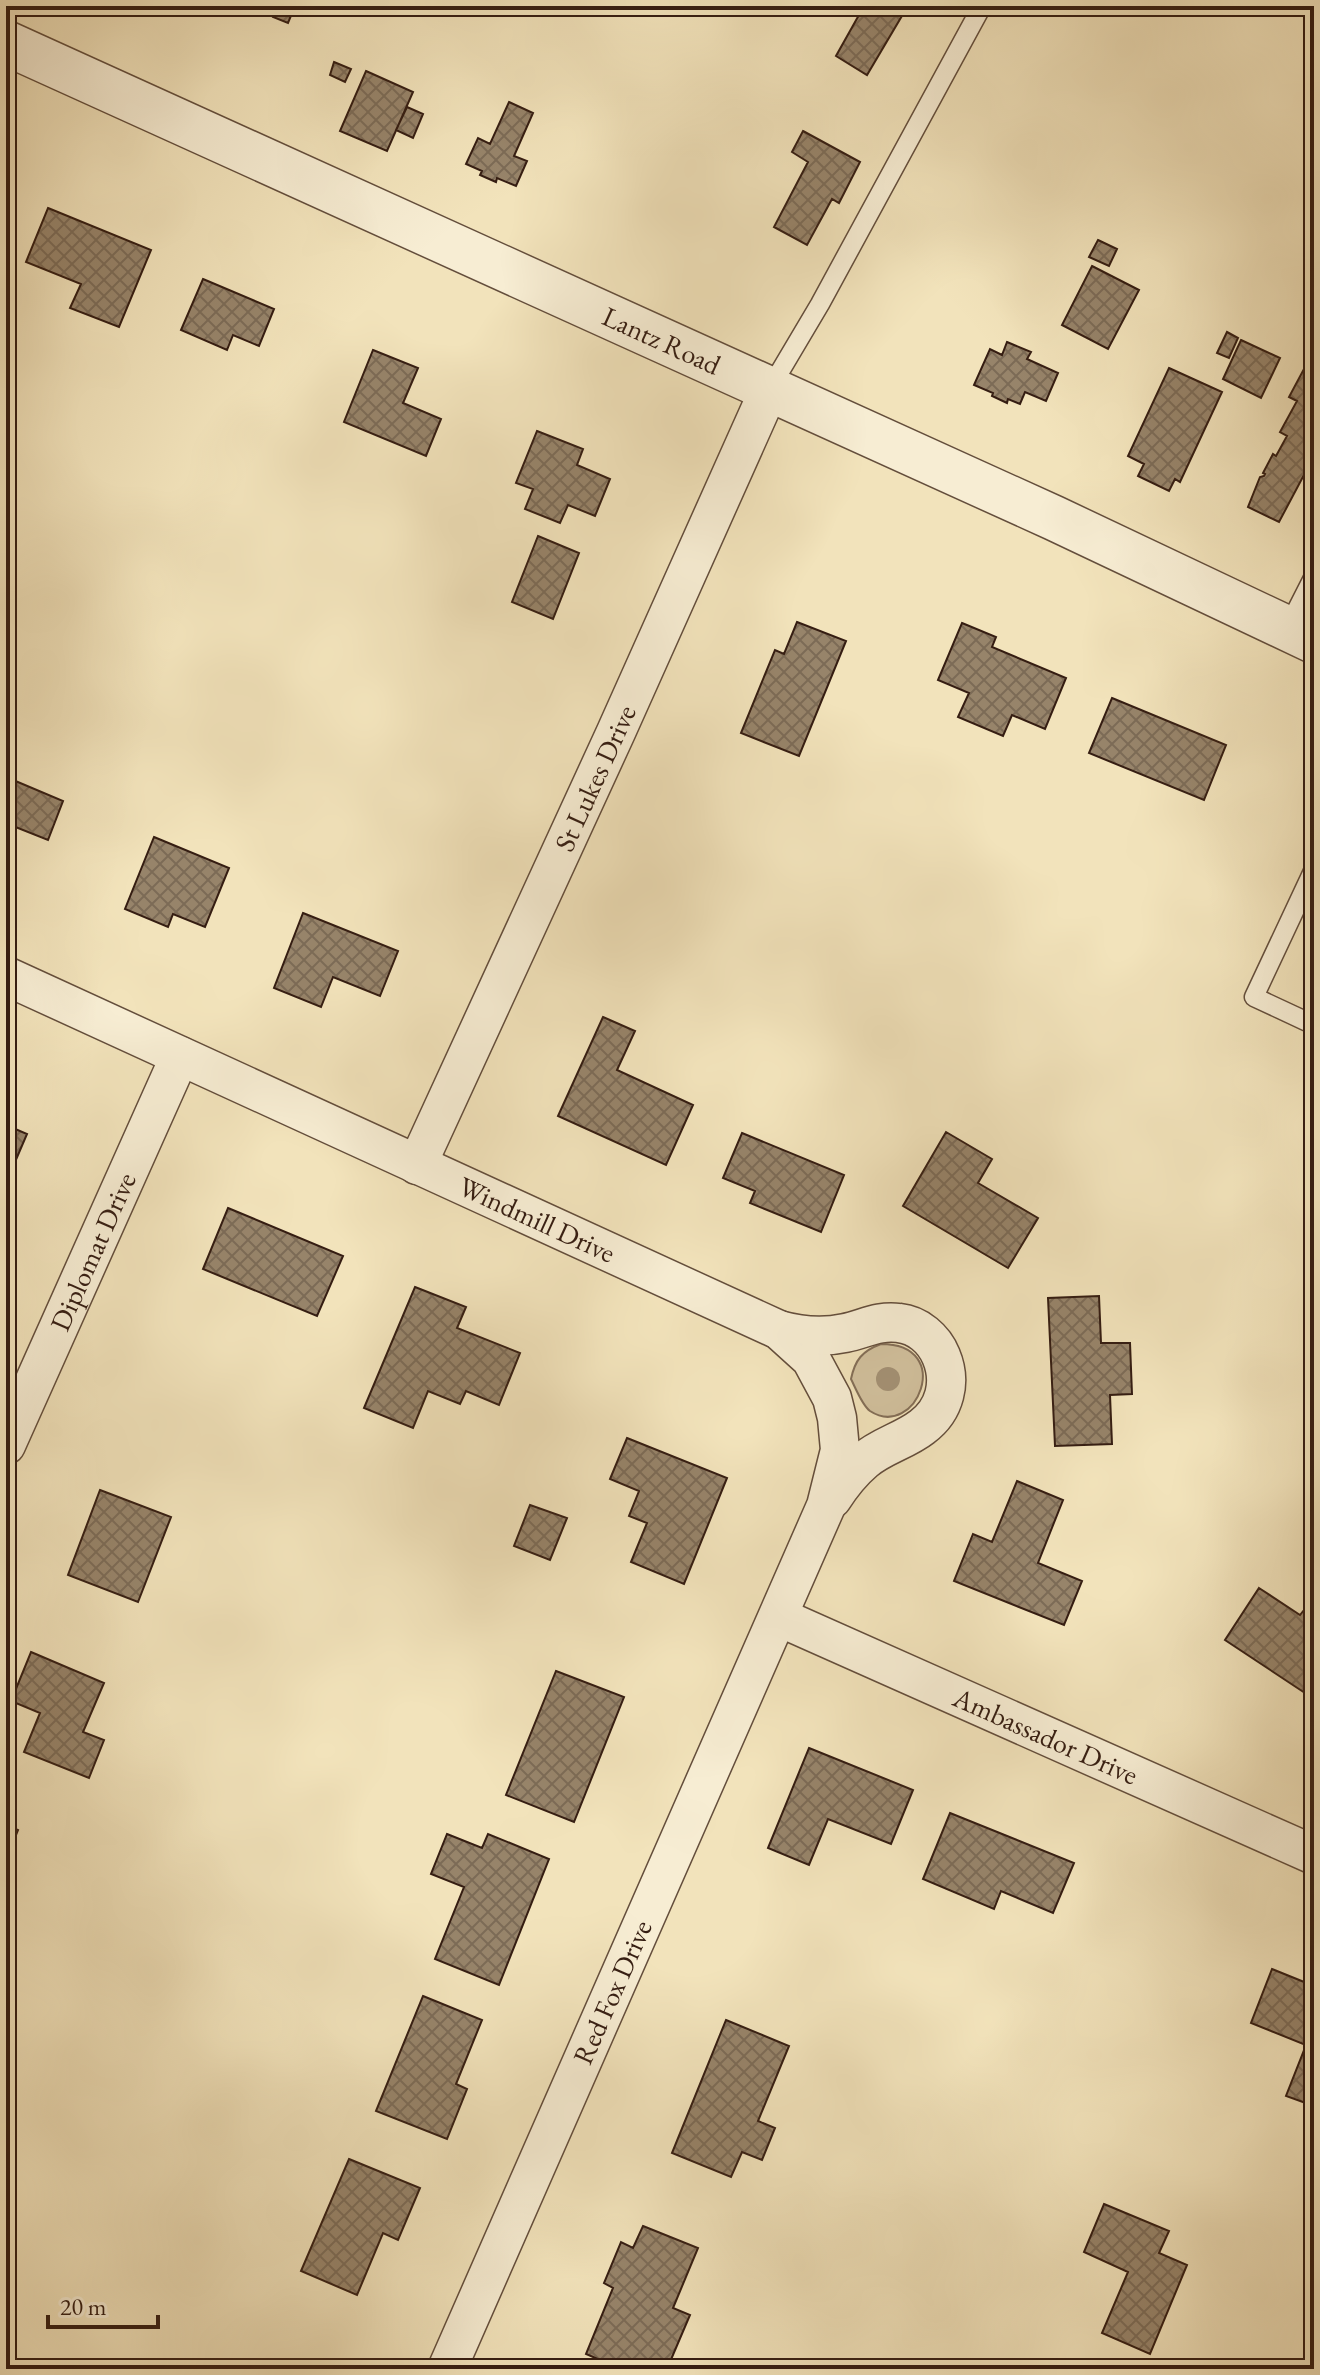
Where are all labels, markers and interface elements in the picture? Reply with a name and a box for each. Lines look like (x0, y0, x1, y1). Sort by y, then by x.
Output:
street label: Lantz Road (597, 298, 727, 383)
street label: St Lukes Drive (546, 699, 644, 857)
street label: Diplomat Drive (41, 1166, 144, 1336)
street label: Windmill Drive (453, 1168, 621, 1271)
street label: Ambassador Drive (947, 1679, 1144, 1792)
street label: Red Fox Drive (564, 1914, 660, 2070)
scale bar (48, 2279, 158, 2329)
text: 20 m (60, 2291, 107, 2322)

